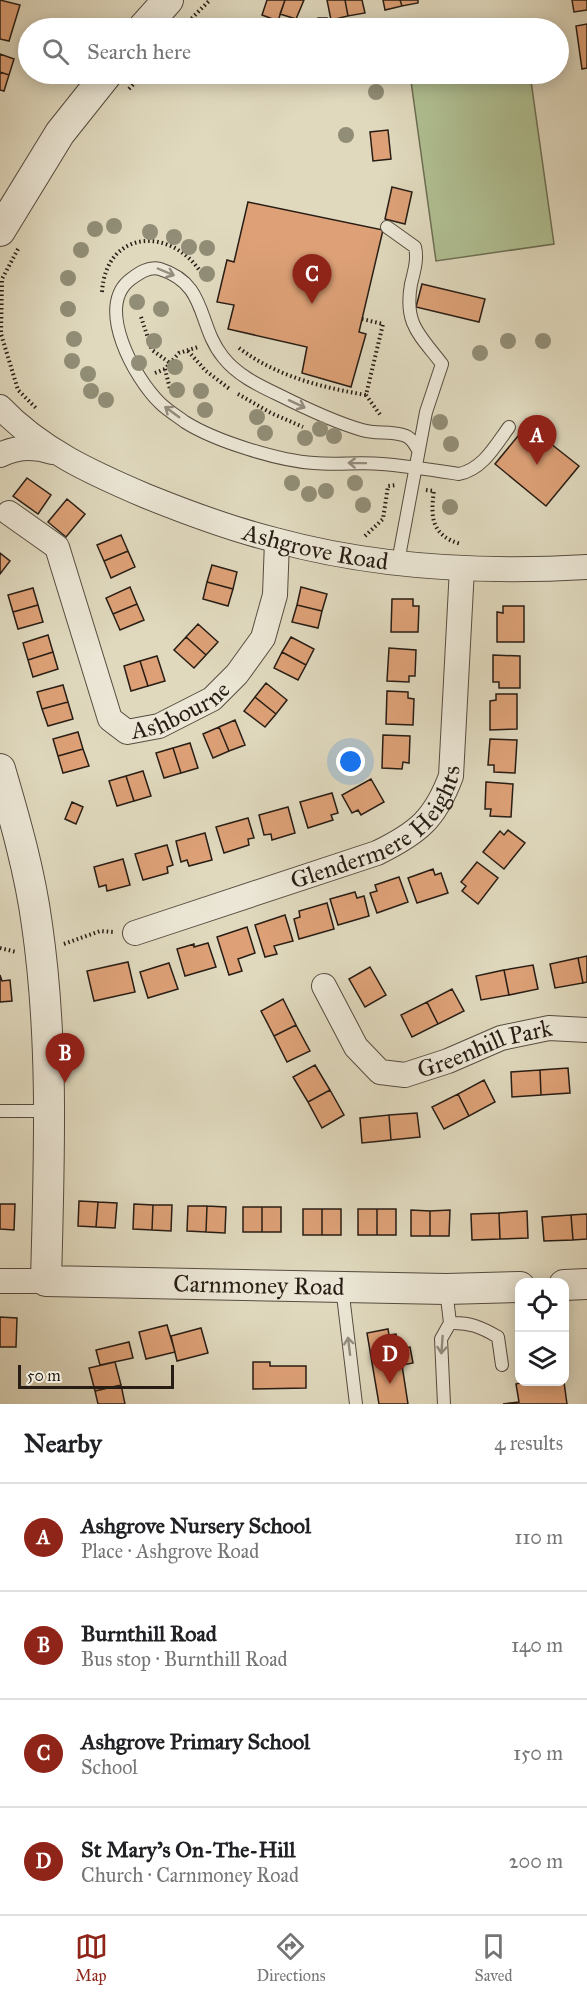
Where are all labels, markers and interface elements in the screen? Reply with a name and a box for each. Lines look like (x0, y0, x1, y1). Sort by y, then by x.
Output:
search box (18, 18, 569, 84)
icon: search (39, 35, 72, 68)
text: Search here (87, 38, 191, 65)
pin: C (292, 254, 332, 304)
one-way arrow (157, 267, 175, 278)
one-way arrow (287, 399, 306, 410)
one-way arrow (165, 406, 181, 418)
pin: A (518, 416, 556, 465)
one-way arrow (347, 457, 367, 469)
street label: Ashgrove Road (238, 517, 390, 577)
street label: Ashbourne (128, 675, 236, 746)
your location (336, 747, 365, 776)
street label: Glendermere Heights (287, 765, 467, 896)
street label: Greenhill Park (413, 1013, 556, 1085)
pin: B (46, 1034, 84, 1083)
street label: Carnmoney Road (173, 1269, 345, 1302)
map controls (515, 1278, 569, 1386)
button: locate (515, 1278, 569, 1332)
button: layers (515, 1332, 569, 1386)
pin: D (370, 1334, 410, 1384)
one-way arrow (437, 1335, 448, 1355)
one-way arrow (343, 1337, 354, 1356)
scale bar (18, 1362, 174, 1390)
text: 50 m (27, 1366, 61, 1385)
text: Nearby (24, 1427, 102, 1459)
text: 4 results (494, 1431, 563, 1455)
text: Ashgrove Nursery School (81, 1512, 311, 1539)
text: A (37, 1525, 50, 1549)
text: 110 m (515, 1525, 563, 1549)
text: Place · Ashgrove Road (81, 1539, 259, 1563)
text: Burnthill Road (81, 1620, 217, 1647)
text: B (37, 1633, 50, 1657)
text: 140 m (511, 1633, 563, 1657)
text: Bus stop · Burnthill Road (81, 1647, 288, 1671)
text: Ashgrove Primary School (81, 1728, 310, 1755)
text: C (37, 1741, 50, 1765)
text: 150 m (513, 1741, 563, 1765)
text: School (81, 1755, 138, 1779)
text: St Mary's On-The-Hill (81, 1836, 295, 1863)
text: D (36, 1849, 51, 1873)
text: 200 m (509, 1849, 563, 1873)
text: Church · Carnmoney Road (81, 1863, 299, 1887)
tab: Map (75, 1930, 108, 1985)
tab: Directions (257, 1930, 325, 1985)
tab: Saved (474, 1930, 512, 1985)

